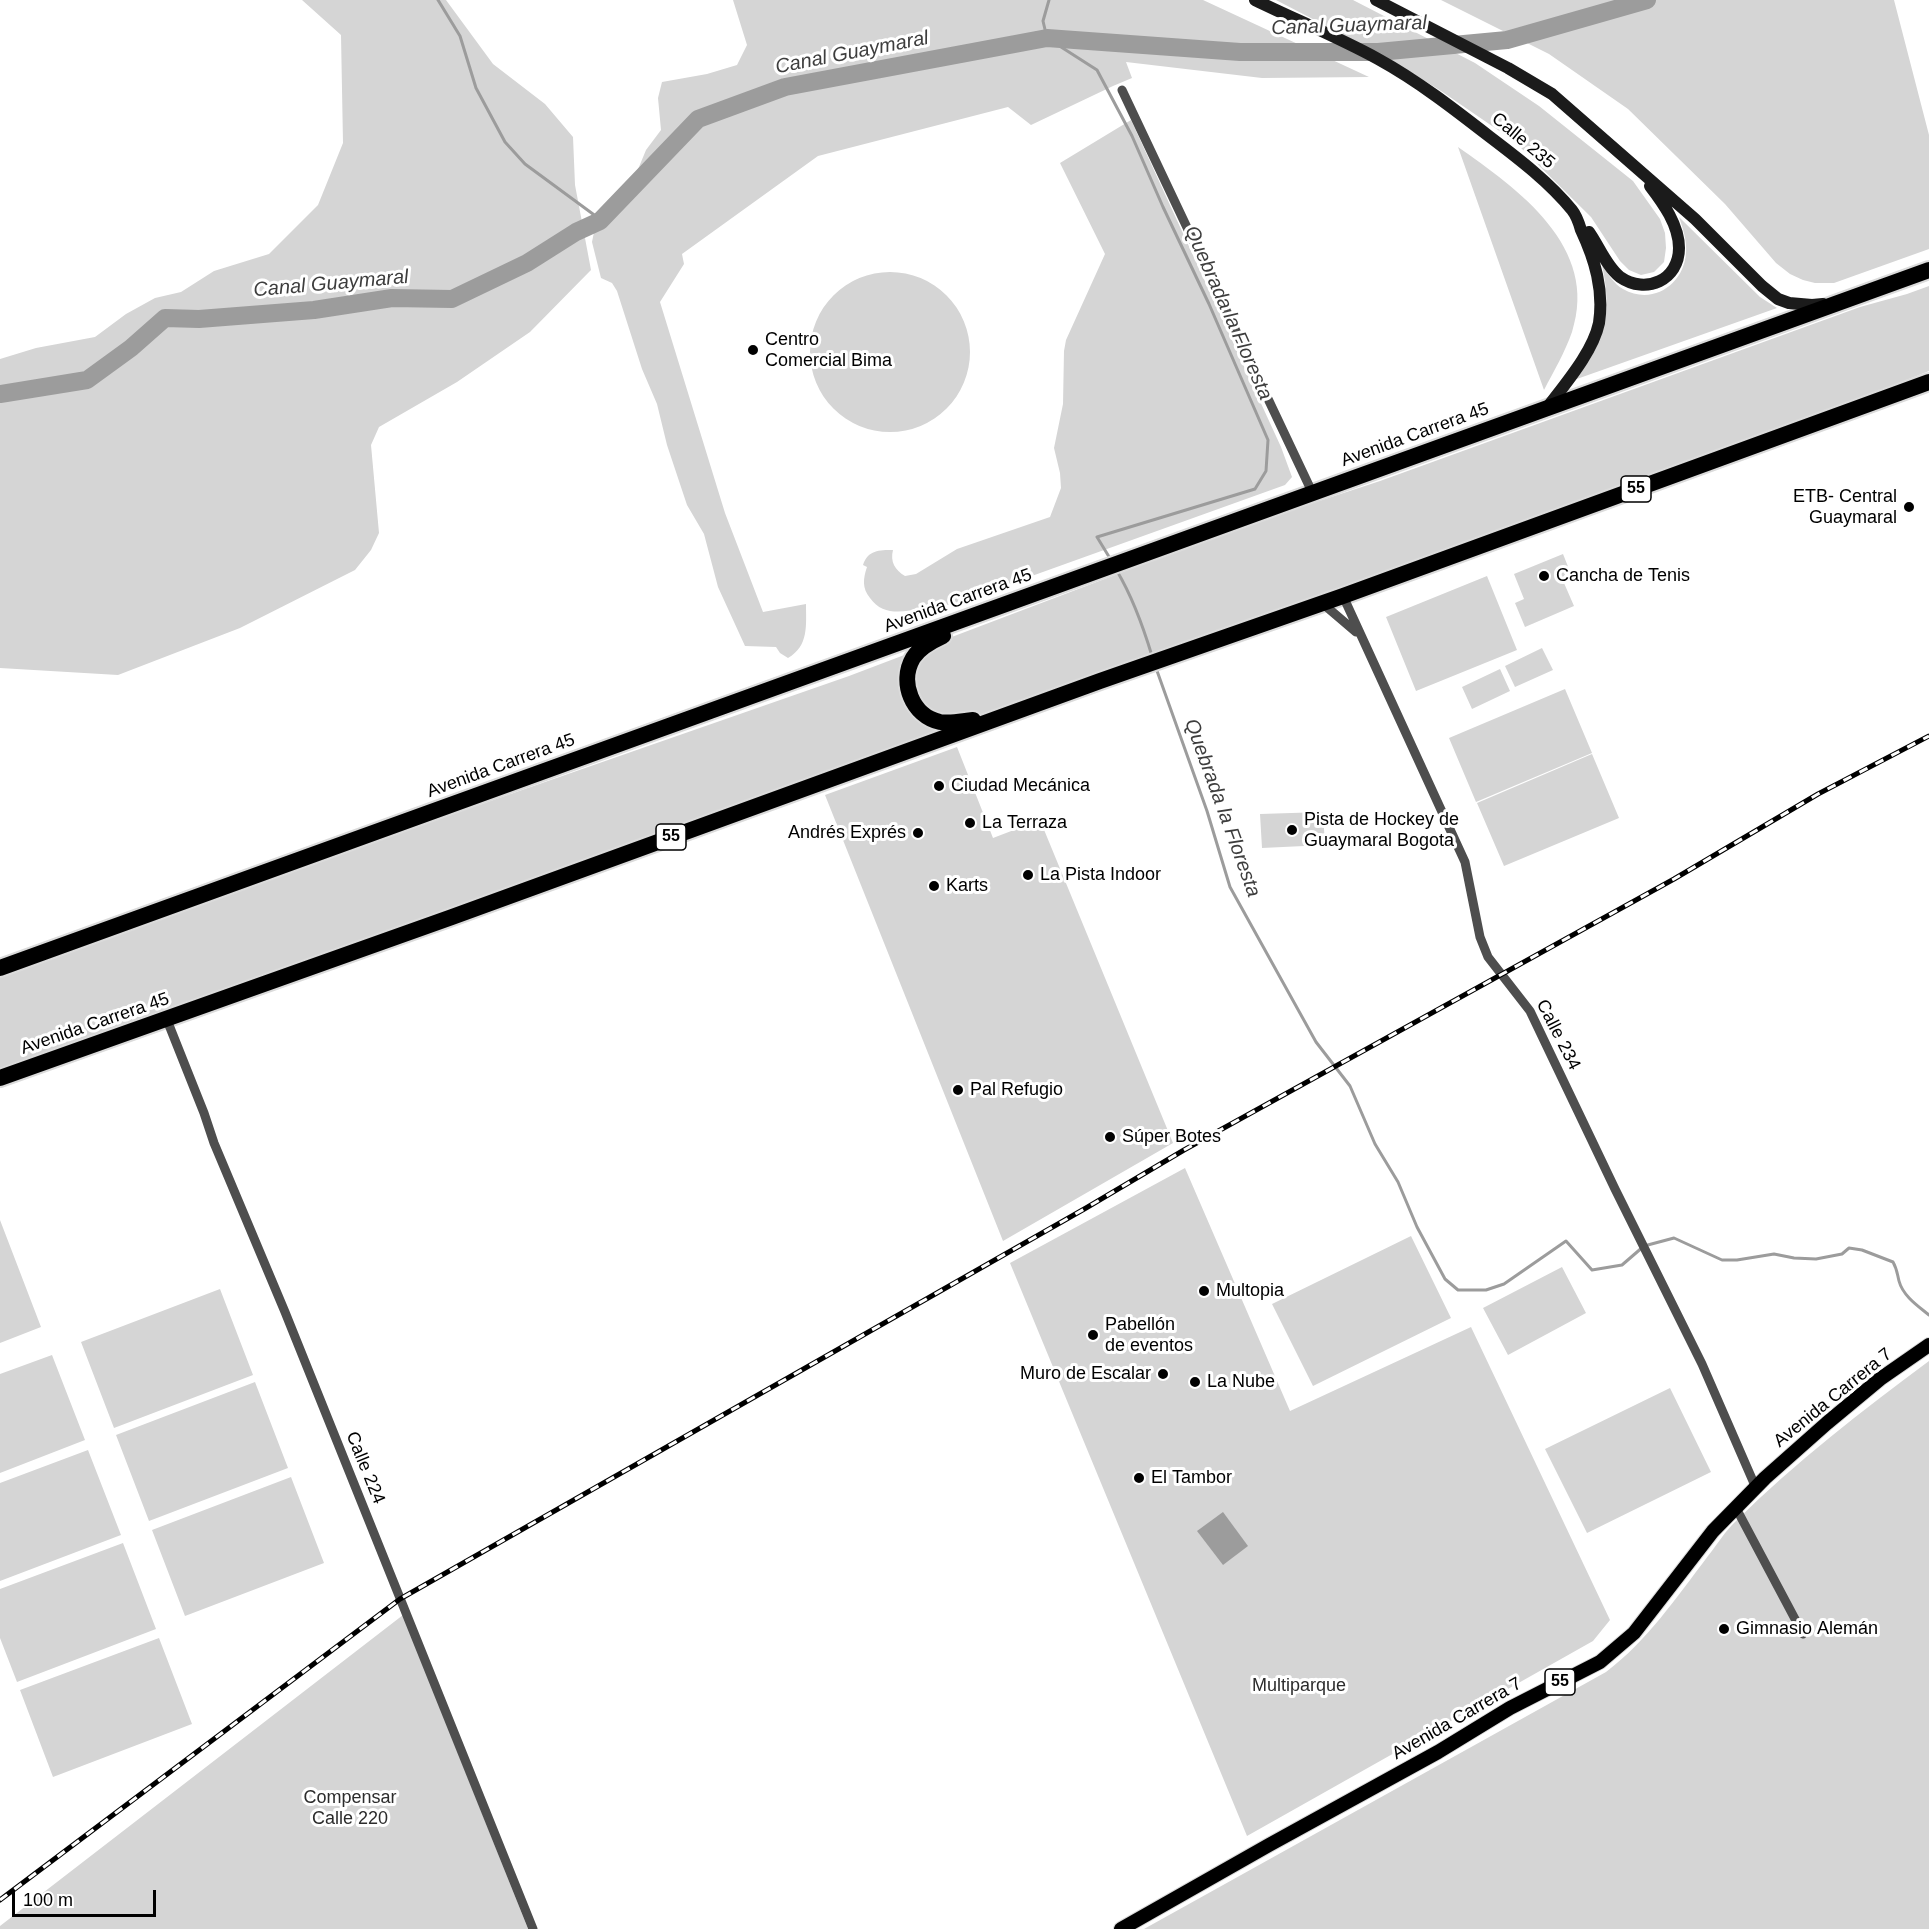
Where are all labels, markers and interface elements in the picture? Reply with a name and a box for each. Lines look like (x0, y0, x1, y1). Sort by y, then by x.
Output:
water label: Canal Guaymaral (1271, 11, 1427, 41)
water label: Canal Guaymaral (773, 26, 931, 80)
street label: Calle 235 (1487, 108, 1559, 174)
water label: Quebrada la Floresta (1179, 222, 1277, 404)
water label: Canal Guaymaral (252, 265, 410, 303)
place label: Centro Comercial Bima (765, 329, 892, 372)
marker: Centro Comercial Bima (746, 343, 760, 357)
street label: Avenida Carrera 45 (1338, 398, 1492, 472)
road number: 55 (1621, 476, 1651, 502)
place label: ETB- Central Guaymaral (1793, 486, 1897, 528)
marker: ETB- Central Guaymaral (1902, 500, 1916, 514)
street label: Avenida Carrera 45 (881, 564, 1035, 638)
place label: Cancha de Tenis (1556, 565, 1690, 587)
marker: Cancha de Tenis (1537, 569, 1551, 583)
water label: Quebrada la Floresta (1179, 716, 1265, 900)
street label: Avenida Carrera 45 (424, 729, 578, 803)
place label: Ciudad Mecánica (951, 775, 1090, 797)
marker: Ciudad Mecánica (932, 779, 946, 793)
place label: Pista de Hockey de Guaymaral Bogota (1304, 809, 1459, 852)
place label: La Terraza (982, 812, 1067, 834)
marker: La Terraza (963, 816, 977, 830)
place label: Andrés Exprés (788, 822, 906, 844)
marker: Pista de Hockey de Guaymaral Bogota (1285, 823, 1299, 837)
road number: 55 (656, 824, 686, 850)
marker: Andrés Exprés (911, 826, 925, 840)
place label: La Pista Indoor (1040, 864, 1161, 886)
marker: La Pista Indoor (1021, 868, 1035, 882)
place label: Karts (946, 875, 988, 897)
marker: Karts (927, 879, 941, 893)
street label: Avenida Carrera 45 (18, 988, 172, 1060)
street label: Calle 234 (1531, 996, 1585, 1074)
place label: Pal Refugio (970, 1079, 1063, 1101)
marker: Pal Refugio (951, 1083, 965, 1097)
place label: Súper Botes (1122, 1126, 1221, 1148)
marker: Súper Botes (1103, 1130, 1117, 1144)
place label: Multopia (1216, 1280, 1284, 1302)
marker: Multopia (1197, 1284, 1211, 1298)
place label: Pabellón de eventos (1105, 1314, 1193, 1356)
marker: Pabellón de eventos (1086, 1328, 1100, 1342)
street label: Avenida Carrera 7 (1770, 1344, 1896, 1452)
place label: Muro de Escalar (1020, 1363, 1151, 1385)
marker: Muro de Escalar (1156, 1367, 1170, 1381)
place label: La Nube (1207, 1371, 1275, 1393)
marker: La Nube (1188, 1375, 1202, 1389)
street label: Calle 224 (341, 1429, 389, 1507)
place label: El Tambor (1151, 1467, 1232, 1489)
marker: El Tambor (1132, 1471, 1146, 1485)
place label: Gimnasio Alemán (1736, 1618, 1878, 1640)
marker: Gimnasio Alemán (1717, 1622, 1731, 1636)
road number: 55 (1545, 1669, 1575, 1695)
street label: Avenida Carrera 7 (1388, 1673, 1526, 1765)
park label: Multiparque (1252, 1675, 1346, 1697)
park label: Compensar Calle 220 (303, 1787, 397, 1830)
scale bar (15, 1878, 159, 1916)
text: 100 m (23, 1890, 73, 1910)

